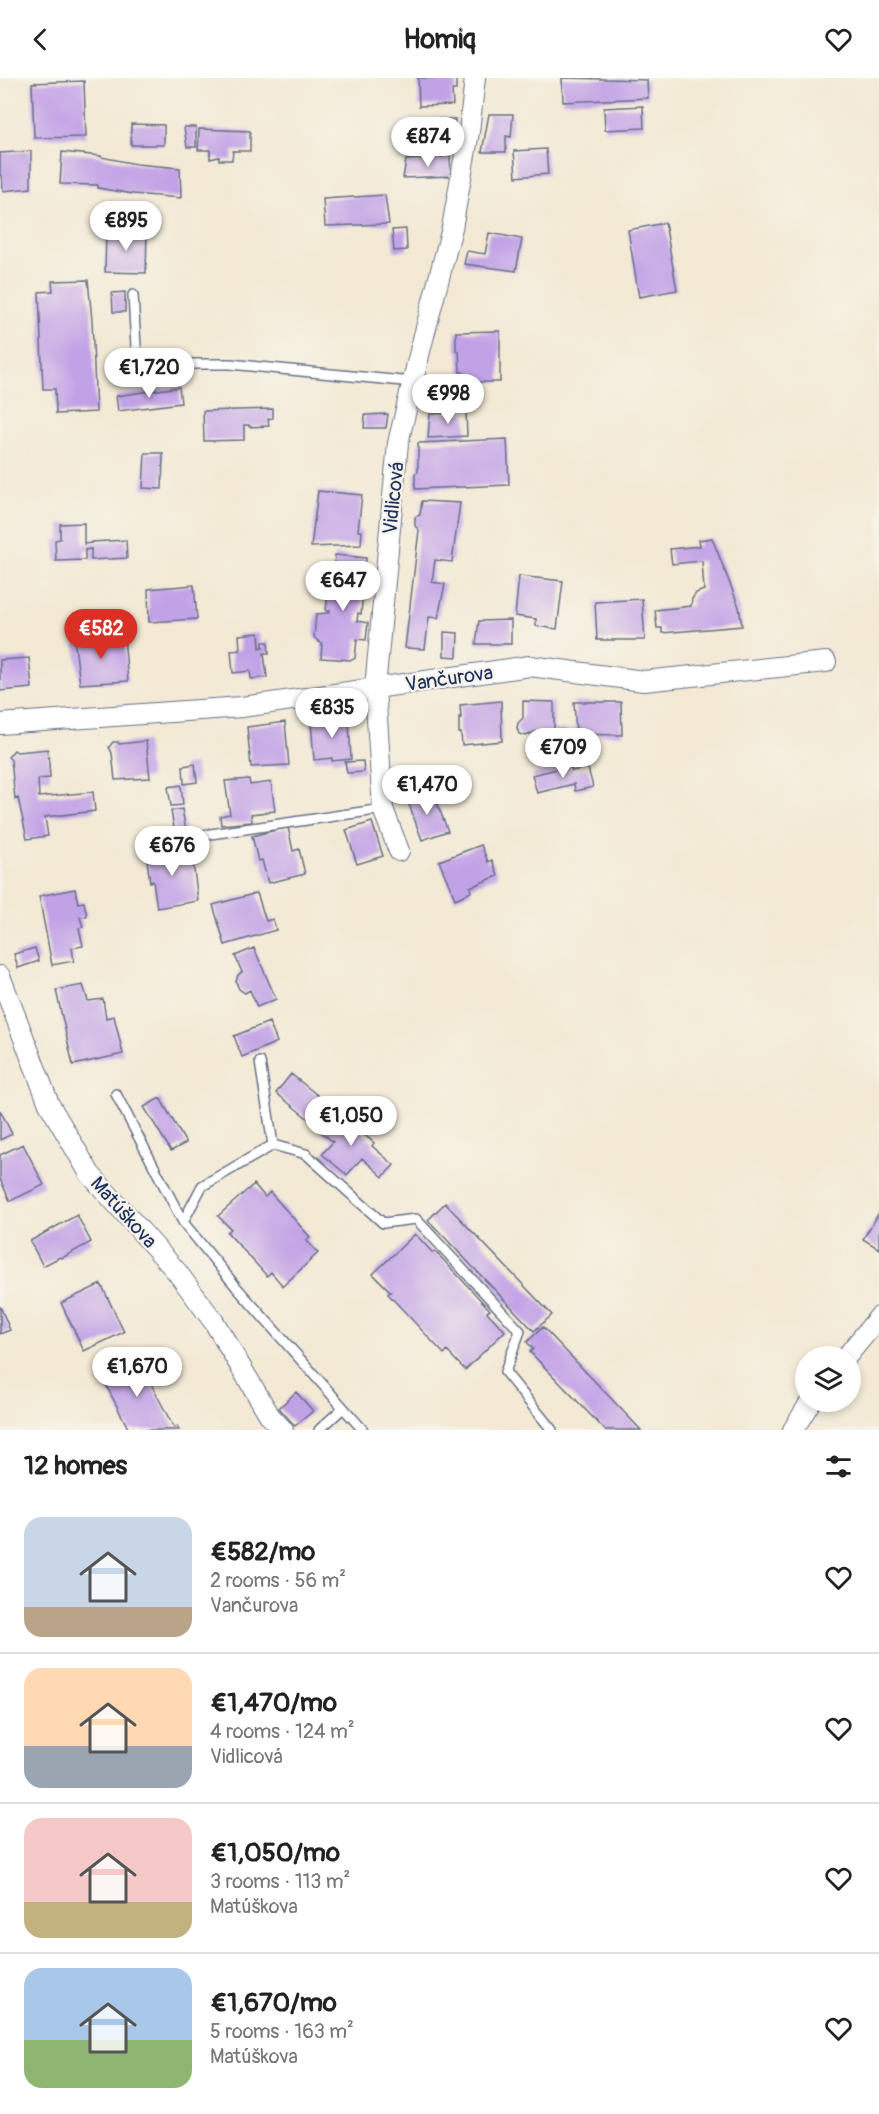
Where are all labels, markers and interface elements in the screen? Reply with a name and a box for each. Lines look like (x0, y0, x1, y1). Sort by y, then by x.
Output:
icon: back (24, 23, 57, 56)
text: Homiq (403, 23, 476, 56)
icon: heart (822, 23, 855, 56)
pin: €874 (392, 117, 464, 168)
text: €874 (405, 124, 451, 149)
pin: €895 (90, 201, 162, 252)
text: €895 (104, 208, 148, 233)
pin: €1,720 (100, 348, 198, 399)
text: €1,720 (118, 355, 180, 380)
pin: €998 (412, 374, 484, 425)
text: €998 (426, 381, 470, 406)
street label: Vidlicová (377, 460, 410, 536)
pin: €647 (307, 561, 379, 612)
text: €647 (319, 568, 367, 593)
pin: €582 (65, 609, 137, 660)
text: €582 (78, 616, 124, 641)
street label: Vančurova (404, 660, 494, 697)
pin: €835 (296, 688, 368, 739)
text: €835 (309, 695, 355, 720)
pin: €709 (527, 728, 599, 779)
text: €709 (539, 735, 587, 760)
pin: €1,470 (378, 765, 476, 816)
text: €1,470 (396, 772, 458, 797)
pin: €676 (136, 826, 208, 877)
text: €676 (149, 833, 195, 858)
pin: €1,050 (302, 1096, 400, 1147)
text: €1,050 (319, 1103, 383, 1128)
street label: Matúškova (85, 1171, 162, 1253)
map controls (795, 1346, 861, 1412)
button: layers (795, 1346, 861, 1412)
pin: €1,670 (88, 1347, 186, 1398)
text: €1,670 (106, 1354, 168, 1379)
text: 12 homes (24, 1450, 127, 1482)
icon: filters (822, 1450, 855, 1483)
text: €582/mo (210, 1536, 315, 1568)
icon: home (72, 1541, 144, 1613)
icon: heart (822, 1561, 855, 1594)
text: 2 rooms · 56 m² (210, 1568, 346, 1593)
text: Vančurova (210, 1593, 298, 1618)
text: €1,470/mo (210, 1687, 337, 1719)
icon: home (72, 1692, 144, 1764)
icon: heart (822, 1712, 855, 1745)
text: 4 rooms · 124 m² (210, 1719, 355, 1744)
text: Vidlicová (210, 1744, 283, 1769)
text: €1,050/mo (210, 1837, 340, 1869)
icon: home (72, 1842, 144, 1914)
icon: heart (822, 1862, 855, 1895)
text: 3 rooms · 113 m² (210, 1869, 350, 1894)
text: Matúškova (210, 1894, 298, 1919)
text: €1,670/mo (210, 1987, 337, 2019)
icon: home (72, 1992, 144, 2064)
icon: heart (822, 2012, 855, 2045)
text: 5 rooms · 163 m² (210, 2019, 354, 2044)
text: Matúškova (210, 2044, 298, 2069)

